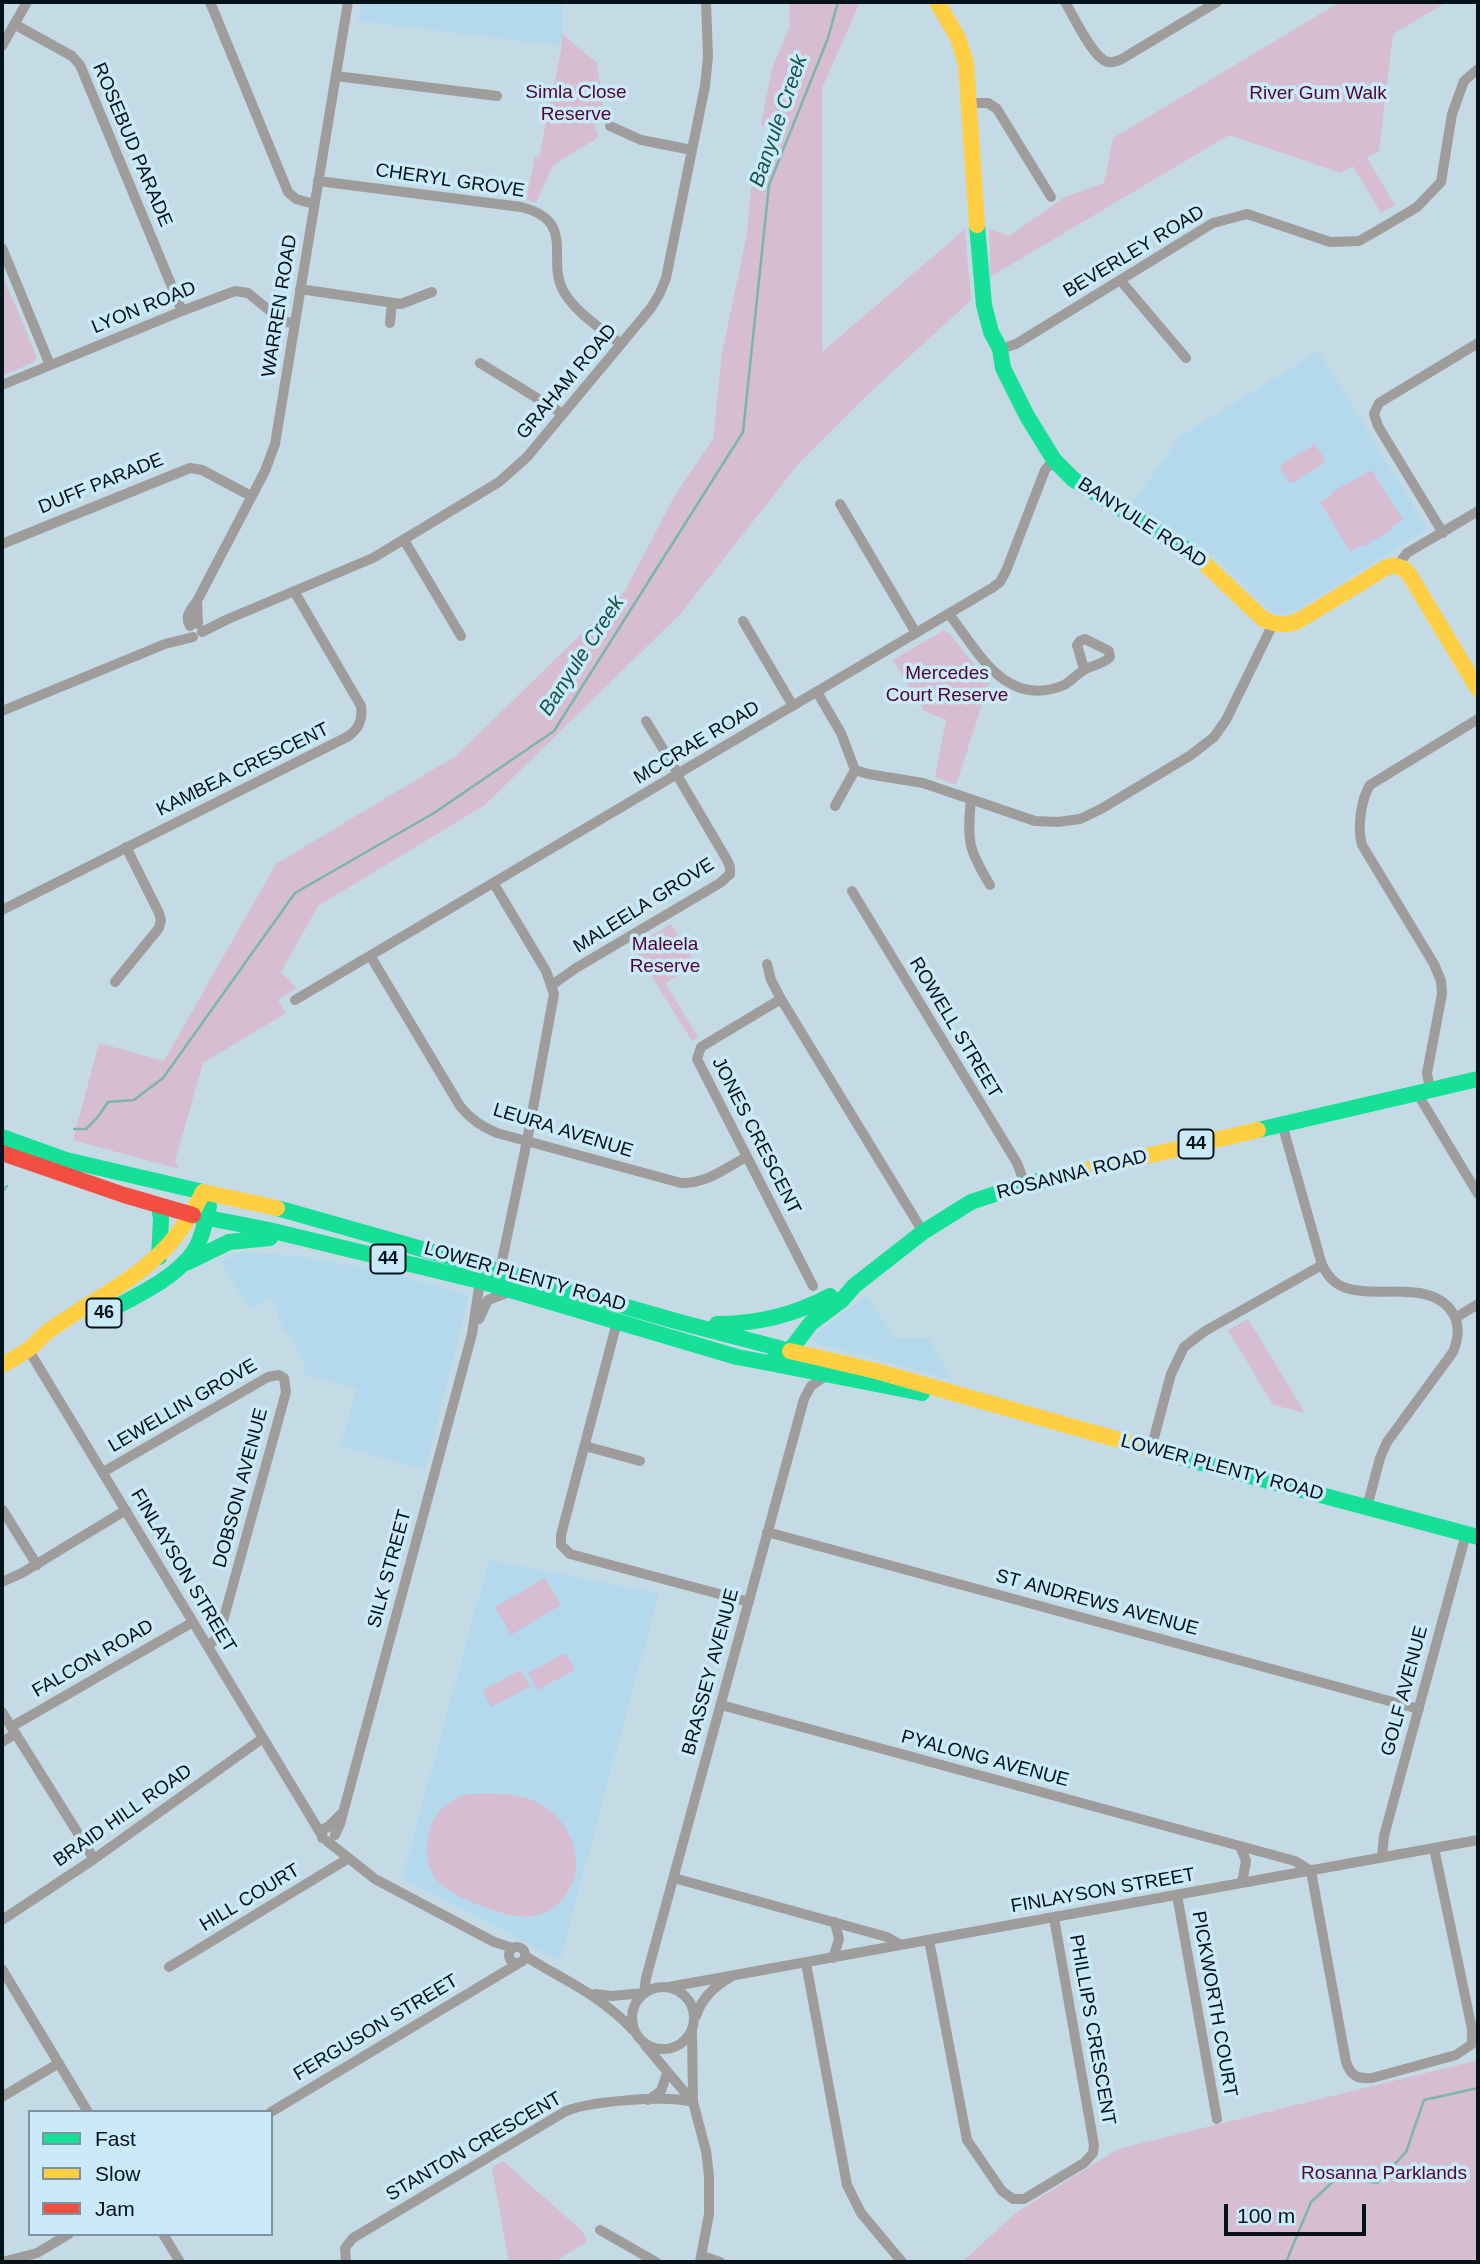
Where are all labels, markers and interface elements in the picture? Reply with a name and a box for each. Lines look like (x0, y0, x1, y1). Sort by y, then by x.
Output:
water label: Banyule Creek (745, 52, 813, 190)
street label: ROSEBUD PARADE (87, 60, 177, 230)
park label: Simla Close Reserve (525, 82, 627, 126)
park label: River Gum Walk (1249, 83, 1387, 105)
street label: CHERYL GROVE (374, 159, 526, 203)
street label: BEVERLEY ROAD (1059, 201, 1209, 303)
street label: WARREN ROAD (257, 233, 303, 379)
street label: LYON ROAD (89, 277, 199, 339)
street label: GRAHAM ROAD (512, 320, 622, 444)
street label: DUFF PARADE (35, 449, 167, 519)
street label: BANYULE ROAD (1073, 473, 1211, 573)
water label: Banyule Creek (534, 591, 630, 721)
park label: Mercedes Court Reserve (886, 663, 1008, 707)
street label: MCCRAE ROAD (630, 697, 764, 789)
street label: KAMBEA CRESCENT (153, 718, 333, 822)
street label: MALEELA GROVE (569, 854, 719, 958)
park label: Maleela Reserve (630, 934, 700, 978)
street label: ROWELL STREET (904, 953, 1006, 1103)
street label: JONES CRESCENT (707, 1054, 805, 1218)
street label: LEURA AVENUE (490, 1099, 636, 1163)
road number: 44 (1178, 1129, 1214, 1158)
street label: ROSANNA ROAD (994, 1145, 1150, 1205)
street label: LOWER PLENTY ROAD (421, 1237, 629, 1317)
road number: 44 (370, 1244, 406, 1274)
road number: 46 (86, 1298, 122, 1328)
street label: LEWELLIN GROVE (105, 1354, 261, 1458)
street label: DOBSON AVENUE (209, 1406, 273, 1570)
street label: LOWER PLENTY ROAD (1118, 1430, 1326, 1506)
street label: FINLAYSON STREET (125, 1485, 241, 1657)
street label: SILK STREET (363, 1507, 417, 1631)
street label: ST ANDREWS AVENUE (993, 1565, 1201, 1641)
street label: BRASSEY AVENUE (678, 1586, 744, 1758)
street label: FALCON ROAD (28, 1615, 158, 1703)
street label: GOLF AVENUE (1377, 1623, 1433, 1759)
street label: PYALONG AVENUE (899, 1726, 1071, 1792)
street label: BRAID HILL ROAD (49, 1760, 197, 1872)
street label: HILL COURT (196, 1859, 304, 1937)
street label: FINLAYSON STREET (1009, 1864, 1197, 1918)
street label: PICKWORTH COURT (1186, 1909, 1242, 2099)
street label: PHILLIPS CRESCENT (1064, 1933, 1120, 2127)
street label: FERGUSON STREET (290, 1970, 462, 2086)
street label: STANTON CRESCENT (382, 2087, 566, 2207)
legend (28, 2110, 273, 2236)
text: Fast (95, 2127, 136, 2150)
text: Slow (95, 2162, 141, 2185)
park label: Rosanna Parklands (1301, 2163, 1467, 2185)
scale bar (1228, 2190, 1370, 2234)
text: Jam (95, 2197, 135, 2220)
text: 100 m (1237, 2204, 1295, 2227)

